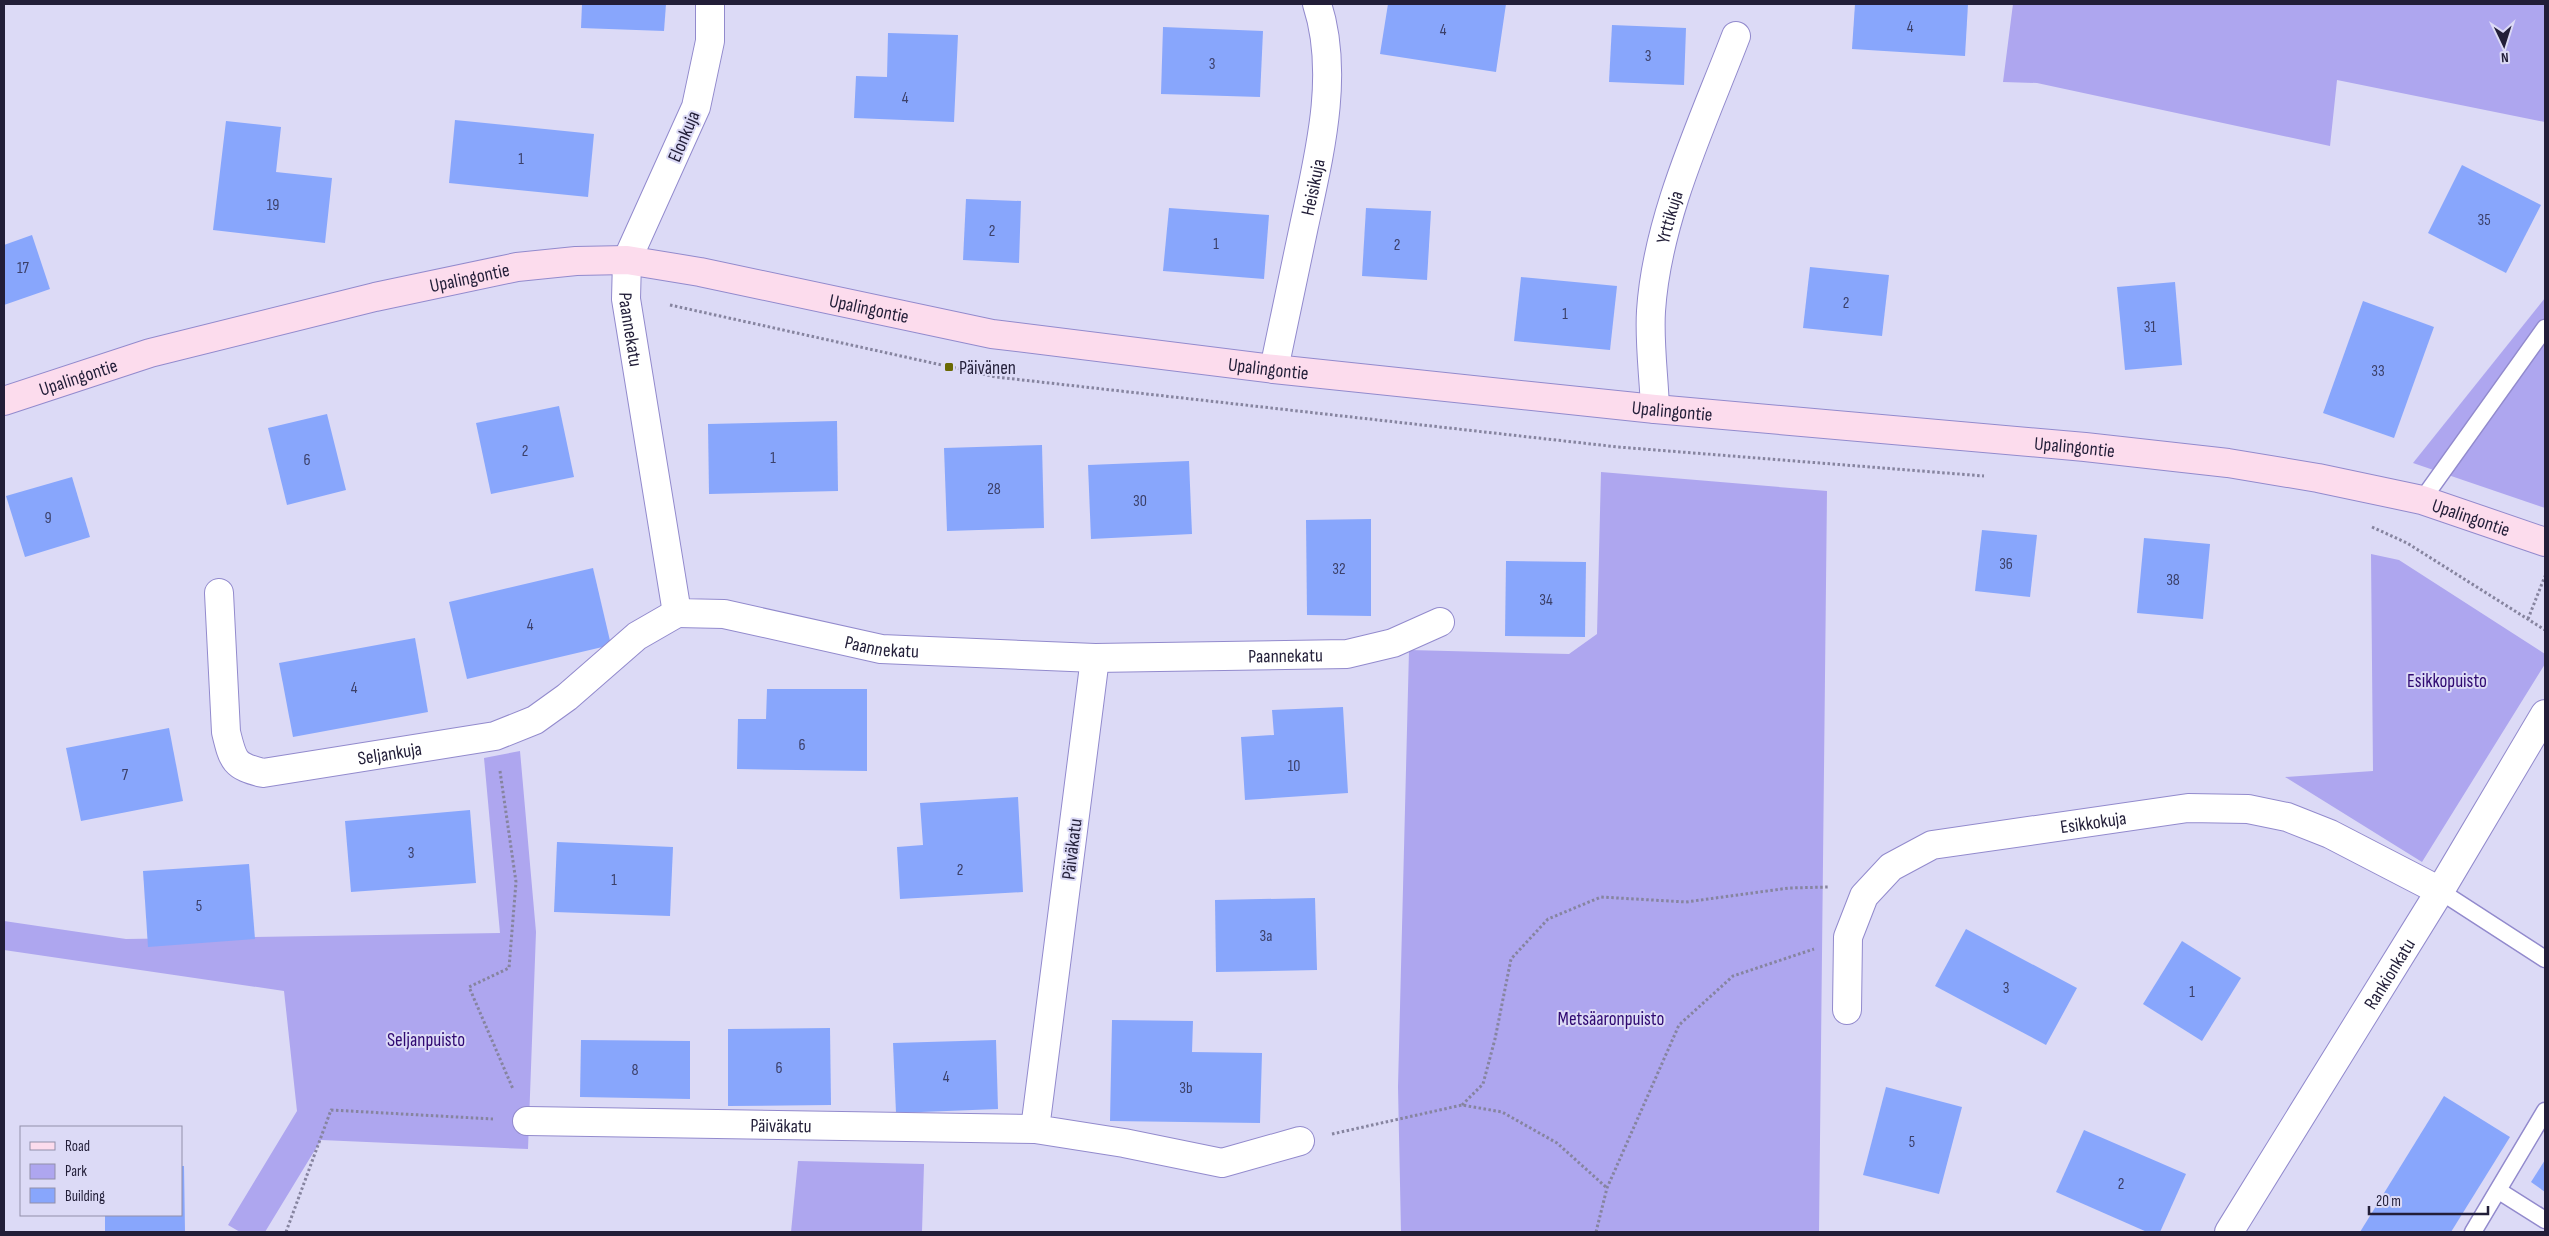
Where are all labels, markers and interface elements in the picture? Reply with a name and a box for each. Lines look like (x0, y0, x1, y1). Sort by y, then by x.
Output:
house number: 4 (1907, 18, 1914, 37)
north arrow (2479, 20, 2529, 70)
house number: 4 (1440, 21, 1447, 40)
house number: 3 (1645, 47, 1651, 66)
text: N (2501, 49, 2509, 66)
house number: 3 (1209, 55, 1215, 74)
house number: 4 (902, 89, 909, 108)
street label: Elonkuja (663, 108, 705, 166)
house number: 1 (518, 150, 524, 169)
street label: Heisikuja (1297, 157, 1331, 218)
street label: Yrttikuja (1652, 188, 1689, 246)
house number: 19 (267, 196, 279, 215)
house number: 35 (2477, 211, 2491, 230)
house number: 2 (989, 222, 995, 241)
house number: 1 (1213, 235, 1219, 254)
house number: 2 (1394, 236, 1400, 255)
house number: 17 (17, 259, 30, 278)
street label: Upalingontie (428, 259, 512, 298)
street label: Upalingontie (827, 290, 911, 329)
street label: Paannekatu (613, 292, 647, 368)
house number: 2 (1843, 294, 1849, 313)
house number: 1 (1562, 305, 1568, 324)
house number: 31 (2144, 318, 2157, 337)
street label: Upalingontie (1227, 353, 1310, 386)
street label: Upalingontie (37, 355, 121, 402)
place label: Päivänen (959, 357, 1016, 380)
marker: Päivänen (943, 361, 955, 373)
house number: 33 (2371, 362, 2385, 381)
street label: Upalingontie (1631, 397, 1713, 427)
street label: Upalingontie (2033, 433, 2116, 463)
house number: 2 (522, 442, 528, 461)
house number: 1 (770, 449, 776, 468)
house number: 6 (303, 451, 311, 470)
house number: 28 (987, 480, 1001, 499)
house number: 30 (1133, 492, 1147, 511)
street label: Upalingontie (2429, 494, 2513, 542)
house number: 9 (44, 509, 52, 528)
house number: 36 (1999, 555, 2013, 574)
house number: 32 (1332, 560, 1346, 579)
house number: 38 (2166, 571, 2180, 590)
house number: 34 (1539, 591, 1553, 610)
house number: 4 (527, 616, 534, 635)
street label: Paannekatu (842, 631, 919, 664)
street label: Paannekatu (1248, 644, 1323, 669)
park label: Esikkopuisto (2407, 670, 2487, 693)
house number: 4 (351, 679, 358, 698)
house number: 6 (798, 736, 806, 755)
street label: Seljankuja (356, 738, 424, 771)
house number: 10 (1288, 757, 1300, 776)
house number: 7 (122, 766, 129, 785)
street label: Esikkokuja (2059, 807, 2128, 839)
street label: Päiväkatu (1057, 817, 1088, 881)
house number: 3 (408, 844, 414, 863)
house number: 2 (957, 861, 963, 880)
house number: 1 (611, 871, 617, 890)
house number: 5 (196, 897, 202, 916)
house number: 3a (1260, 927, 1272, 946)
street label: Rankionkatu (2360, 935, 2421, 1014)
house number: 3 (2003, 979, 2009, 998)
house number: 1 (2189, 983, 2195, 1002)
park label: Metsäaronpuisto (1558, 1008, 1664, 1031)
park label: Seljanpuisto (387, 1029, 465, 1052)
house number: 6 (775, 1059, 783, 1078)
house number: 8 (631, 1061, 639, 1080)
house number: 4 (943, 1068, 950, 1087)
house number: 3b (1179, 1079, 1193, 1098)
street label: Päiväkatu (750, 1115, 812, 1138)
legend (20, 1126, 182, 1216)
house number: 5 (1909, 1133, 1915, 1152)
text: Road (65, 1137, 90, 1156)
text: Park (65, 1162, 87, 1181)
house number: 2 (2118, 1175, 2124, 1194)
scale bar (2369, 1184, 2488, 1216)
text: Building (65, 1187, 105, 1206)
text: 20 m (2376, 1192, 2401, 1211)

